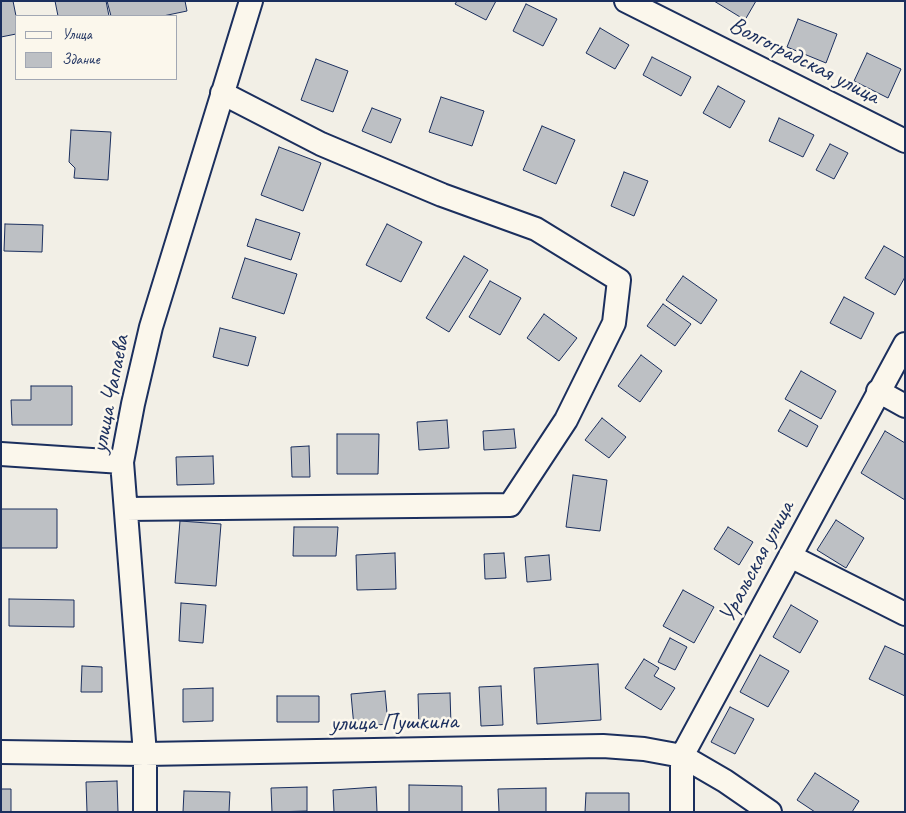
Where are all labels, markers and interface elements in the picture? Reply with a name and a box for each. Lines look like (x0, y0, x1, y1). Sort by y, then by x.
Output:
street label: Волгоградская улица (724, 11, 884, 111)
legend (15, 15, 178, 80)
text: Улица (62, 25, 92, 44)
text: Здание (62, 50, 100, 69)
street label: улица Чапаева (85, 333, 137, 455)
street label: Уральская улица (713, 496, 801, 628)
street label: улица Пушкина (330, 707, 458, 739)

